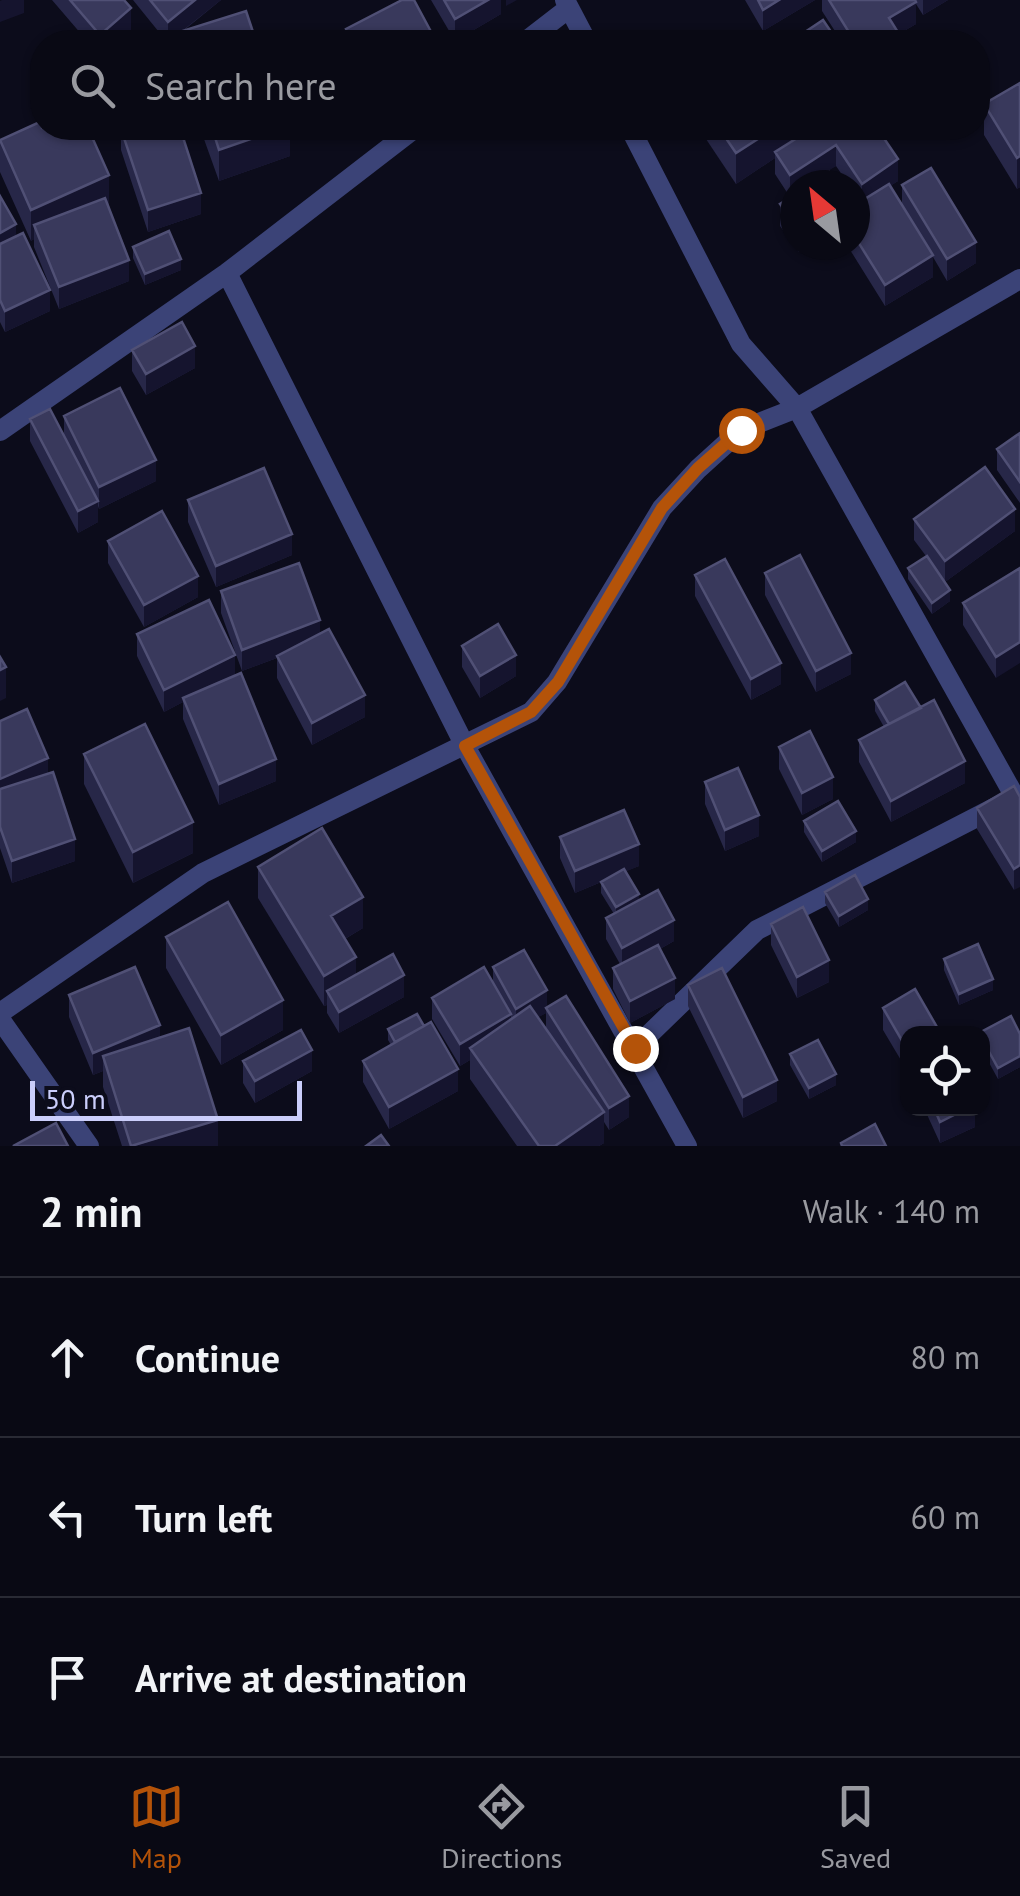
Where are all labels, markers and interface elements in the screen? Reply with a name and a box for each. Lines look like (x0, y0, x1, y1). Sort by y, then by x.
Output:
search box (30, 30, 990, 140)
icon: search (65, 58, 120, 113)
text: Search here (145, 61, 337, 110)
north arrow (780, 170, 870, 260)
route start (719, 408, 765, 454)
route end (613, 1026, 659, 1072)
map controls (900, 1026, 990, 1116)
button: locate (900, 1026, 990, 1116)
scale bar (30, 1076, 302, 1120)
text: 50 m (45, 1080, 106, 1117)
text: 2 min (40, 1184, 142, 1239)
text: Walk · 140 m (803, 1190, 980, 1232)
icon: ahead (40, 1330, 95, 1385)
text: Continue (135, 1333, 280, 1382)
text: 80 m (911, 1336, 980, 1378)
icon: left (40, 1490, 95, 1545)
text: Turn left (135, 1493, 272, 1542)
text: 60 m (911, 1496, 980, 1538)
icon: arrive (40, 1650, 95, 1705)
text: Arrive at destination (135, 1653, 467, 1702)
tab: Map (129, 1779, 184, 1876)
tab: Directions (441, 1779, 562, 1876)
tab: Saved (820, 1779, 891, 1876)

